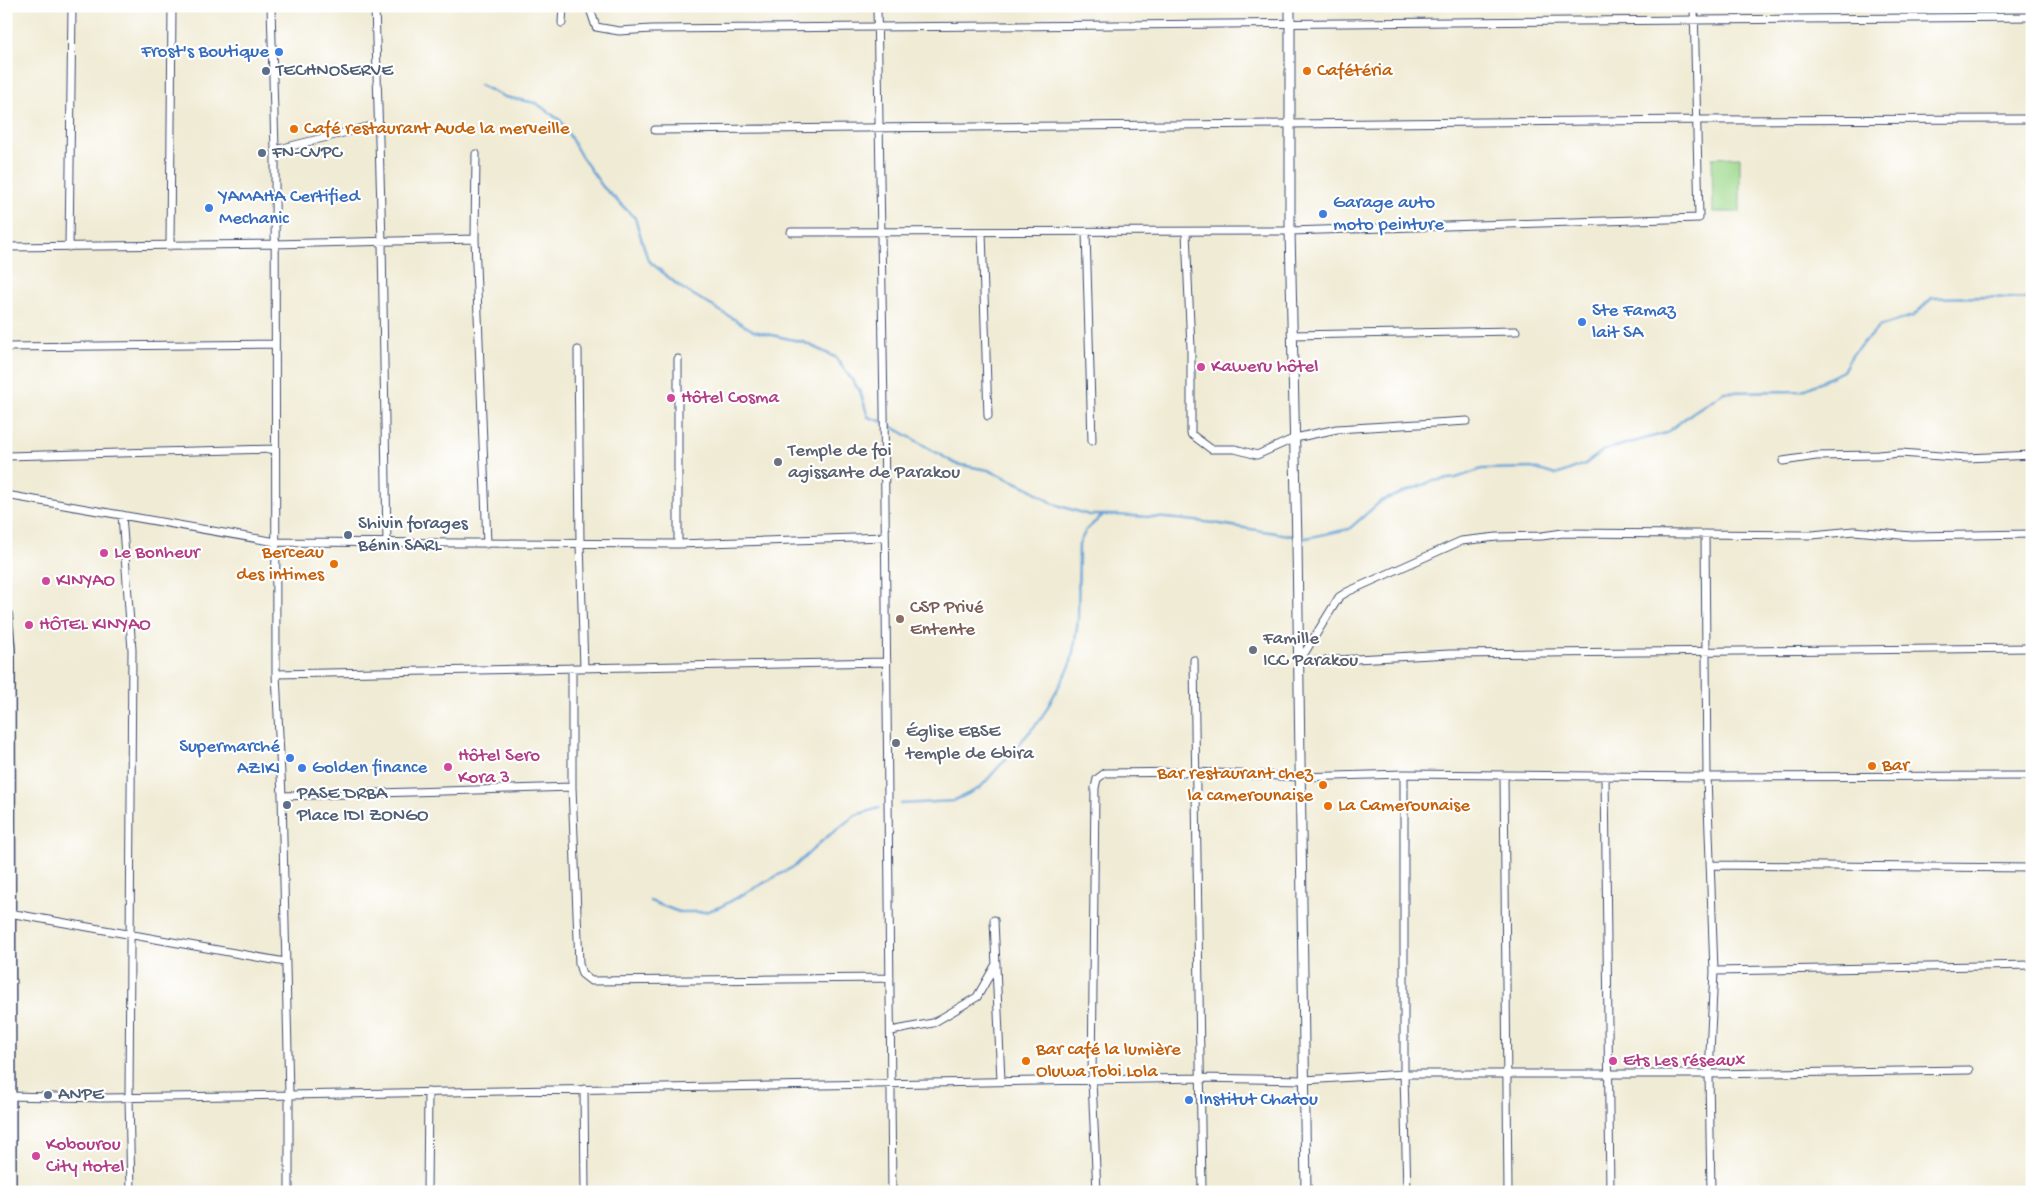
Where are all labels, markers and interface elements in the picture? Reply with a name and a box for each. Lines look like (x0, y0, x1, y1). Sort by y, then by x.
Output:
place label: Frost's Boutique (140, 41, 269, 64)
marker: Frost's Boutique (273, 46, 285, 58)
place label: TECHNOSERVE (275, 60, 394, 83)
place label: Cafétéria (1317, 60, 1394, 83)
marker: TECHNOSERVE (260, 65, 272, 77)
marker: Cafétéria (1301, 65, 1313, 77)
place label: Café restaurant Aude la merveille (304, 118, 570, 141)
marker: Café restaurant Aude la merveille (288, 123, 300, 135)
place label: FN-CVPC (271, 142, 343, 165)
marker: FN-CVPC (256, 147, 268, 159)
place label: YAMAHA Certified Mechanic (217, 186, 361, 231)
place label: Garage auto moto peinture (1333, 192, 1444, 237)
marker: YAMAHA Certified Mechanic (203, 202, 215, 214)
marker: Garage auto moto peinture (1317, 208, 1329, 220)
place label: Ste Famaz lait SA (1592, 300, 1676, 345)
marker: Ste Famaz lait SA (1576, 316, 1588, 328)
place label: Kaweru hôtel (1211, 356, 1319, 379)
marker: Kaweru hôtel (1195, 361, 1207, 373)
place label: Hôtel Cosma (681, 387, 781, 410)
marker: Hôtel Cosma (665, 392, 677, 404)
place label: Temple de foi agissante de Parakou (787, 440, 960, 485)
marker: Temple de foi agissante de Parakou (772, 456, 784, 468)
place label: Shivin forages Bénin SARL (357, 513, 469, 558)
marker: Shivin forages Bénin SARL (342, 529, 354, 541)
place label: Le Bonheur (114, 542, 202, 565)
place label: Berceau des intimes (236, 542, 325, 587)
marker: Le Bonheur (98, 547, 110, 559)
marker: Berceau des intimes (328, 558, 340, 570)
place label: KINYAO (56, 570, 115, 593)
marker: KINYAO (40, 575, 52, 587)
place label: CSP Privé Entente (910, 597, 984, 642)
marker: CSP Privé Entente (894, 613, 906, 625)
place label: HÔTEL KINYAO (39, 614, 151, 637)
marker: HÔTEL KINYAO (23, 619, 35, 631)
place label: Famille ICC Parakou (1262, 628, 1358, 673)
marker: Famille ICC Parakou (1247, 644, 1259, 656)
place label: Église EBSE temple de Gbira (904, 721, 1035, 766)
place label: Supermarché AZIKI (179, 736, 280, 781)
marker: Église EBSE temple de Gbira (890, 737, 902, 749)
place label: Hôtel Sero Kora 3 (458, 745, 540, 790)
marker: Supermarché AZIKI (284, 752, 296, 764)
place label: Bar (1881, 755, 1911, 778)
place label: Golden finance (312, 757, 427, 780)
marker: Bar (1866, 760, 1878, 772)
marker: Hôtel Sero Kora 3 (442, 761, 454, 773)
marker: Golden finance (296, 762, 308, 774)
place label: Bar restaurant chez la camerounaise (1156, 763, 1314, 808)
marker: Bar restaurant chez la camerounaise (1317, 779, 1329, 791)
place label: PASE DRBA Place IDI ZONGO (296, 783, 429, 828)
place label: La Camerounaise (1338, 795, 1470, 818)
marker: PASE DRBA Place IDI ZONGO (281, 799, 293, 811)
marker: La Camerounaise (1322, 800, 1334, 812)
place label: Bar café la lumière Oluwa Tobi Lola (1035, 1039, 1181, 1084)
place label: Ets Les réseaux (1623, 1050, 1745, 1073)
marker: Bar café la lumière Oluwa Tobi Lola (1020, 1055, 1032, 1067)
marker: Ets Les réseaux (1607, 1055, 1619, 1067)
place label: ANPE (58, 1084, 105, 1107)
marker: ANPE (42, 1089, 54, 1101)
place label: Institut Chatou (1199, 1089, 1318, 1112)
marker: Institut Chatou (1183, 1094, 1195, 1106)
place label: Kobourou City Hotel (46, 1134, 124, 1179)
marker: Kobourou City Hotel (30, 1150, 42, 1162)

